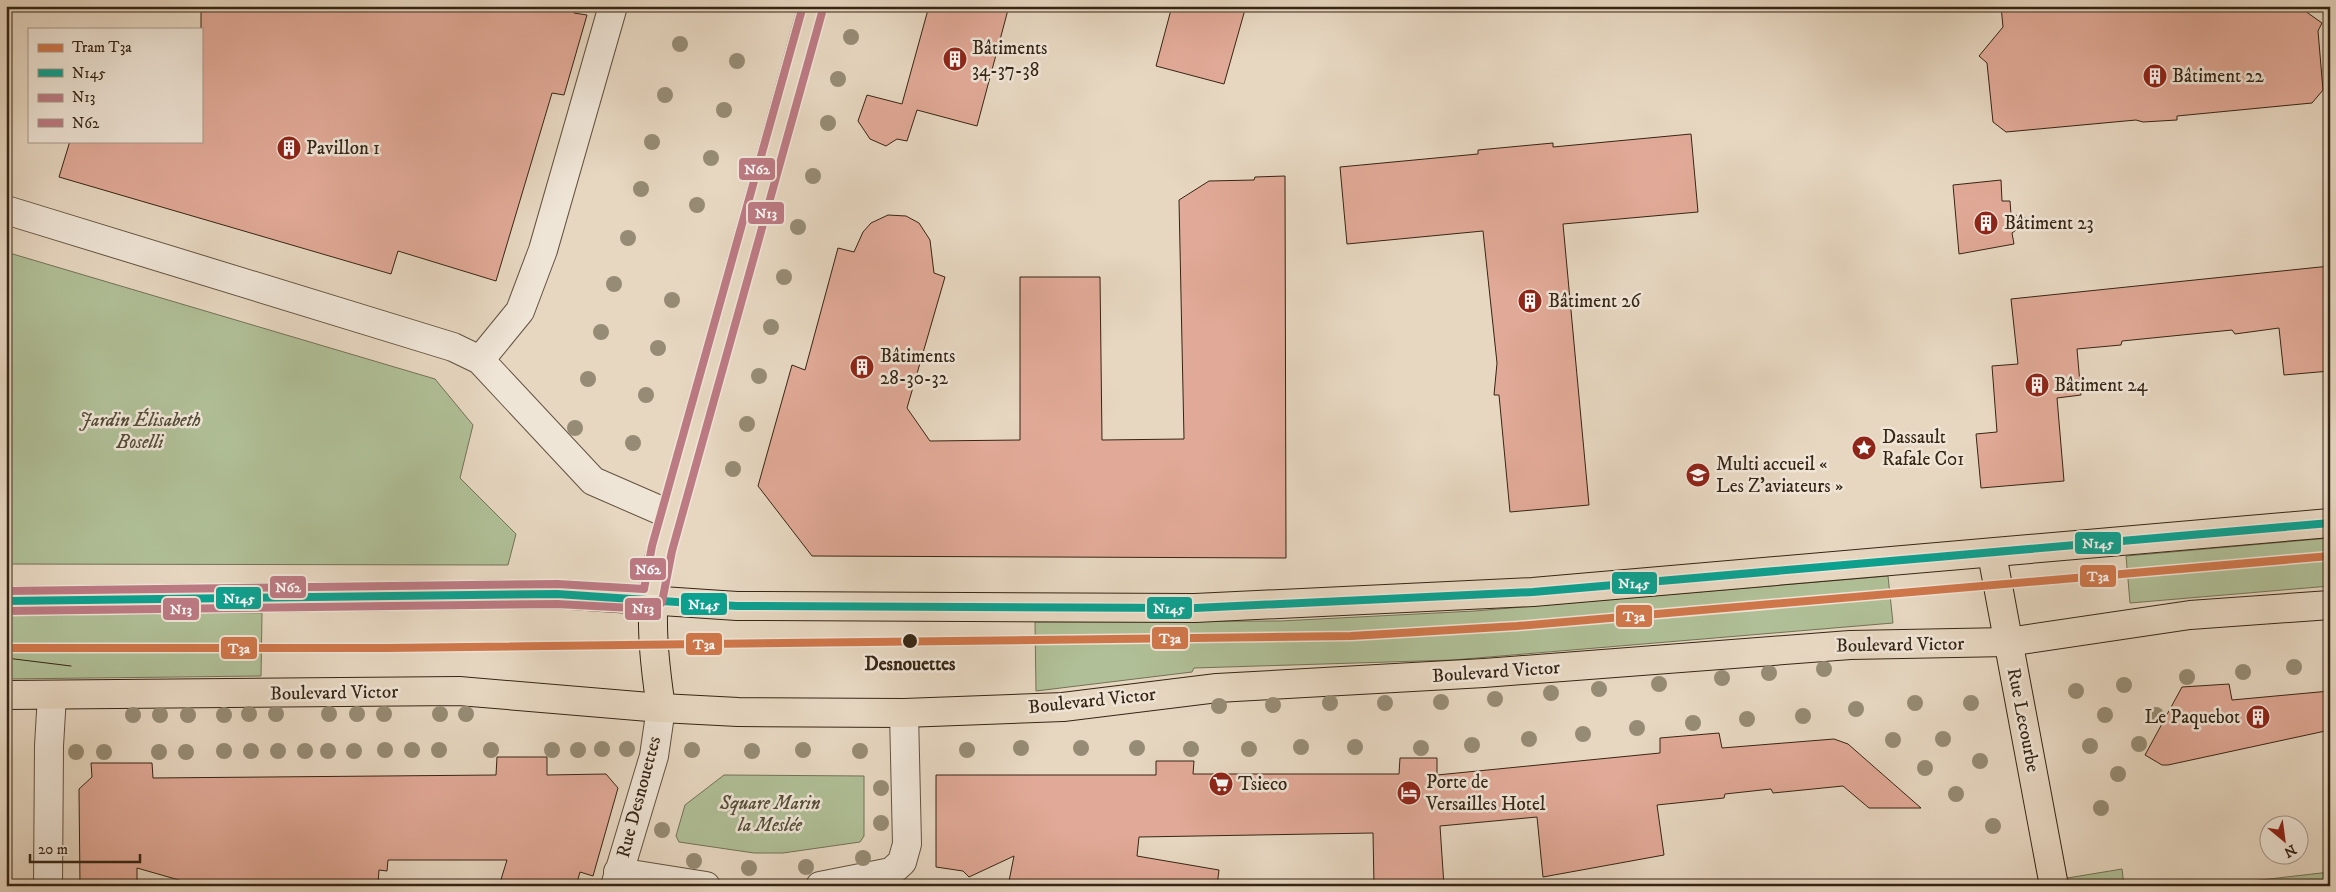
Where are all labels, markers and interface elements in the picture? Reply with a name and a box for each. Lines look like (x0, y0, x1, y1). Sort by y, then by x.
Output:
legend (28, 28, 202, 142)
place label: Bâtiments 34-37-38 (972, 37, 1047, 82)
text: Tram T3a (72, 38, 132, 57)
building icon: Bâtiments 34-37-38 (942, 46, 968, 72)
building icon: Bâtiment 22 (2142, 63, 2168, 89)
text: N145 (72, 64, 106, 83)
place label: Bâtiment 22 (2172, 65, 2264, 88)
text: N13 (72, 88, 95, 107)
text: N62 (72, 114, 100, 133)
building icon: Pavillon 1 (276, 135, 302, 161)
place label: Pavillon 1 (306, 137, 380, 160)
line badge: N62 (738, 157, 776, 181)
text: N62 (744, 161, 771, 179)
line badge: N13 (747, 201, 785, 225)
text: N13 (755, 205, 777, 223)
building icon: Bâtiment 23 (1973, 210, 1999, 236)
place label: Bâtiment 23 (2004, 212, 2094, 235)
building icon: Bâtiment 26 (1517, 288, 1543, 314)
place label: Bâtiment 26 (1548, 290, 1641, 313)
place label: Bâtiments 28-30-32 (880, 345, 955, 390)
building icon: Bâtiments 28-30-32 (849, 354, 875, 380)
building icon: Bâtiment 24 (2024, 372, 2050, 398)
place label: Bâtiment 24 (2054, 374, 2148, 397)
park label: Jardin Élisabeth Boselli (79, 408, 201, 454)
place label: Dassault Rafale C01 (1882, 426, 1964, 471)
place icon: Dassault Rafale C01 (1851, 435, 1877, 461)
place label: Multi accueil « Les Z’aviateurs » (1716, 453, 1843, 498)
school or university icon: Multi accueil « Les Z’aviateurs » (1685, 462, 1711, 488)
line badge: N145 (2074, 531, 2122, 555)
text: N145 (2082, 535, 2114, 553)
line badge: N62 (629, 557, 667, 581)
text: N62 (635, 561, 662, 579)
line badge: T3a (2079, 564, 2117, 588)
text: T3a (2086, 568, 2110, 586)
line badge: N145 (1611, 571, 1658, 595)
line badge: N62 (269, 575, 307, 599)
text: N145 (1618, 575, 1650, 593)
text: N62 (275, 579, 302, 597)
line badge: N145 (215, 586, 262, 610)
text: N145 (223, 590, 255, 608)
line badge: N145 (680, 592, 728, 616)
text: N145 (688, 596, 720, 614)
line badge: N145 (1146, 596, 1193, 620)
line badge: N13 (162, 597, 200, 621)
line badge: N13 (624, 597, 662, 621)
text: N13 (632, 600, 654, 618)
text: N145 (1153, 600, 1185, 618)
text: N13 (170, 601, 192, 619)
line badge: T3a (1615, 604, 1653, 628)
text: T3a (1622, 608, 1646, 626)
line badge: T3a (1151, 626, 1189, 650)
text: T3a (1158, 630, 1182, 648)
line badge: T3a (685, 632, 723, 656)
marker: Desnouettes (901, 632, 919, 650)
street label: Boulevard Victor (1836, 632, 1964, 658)
line badge: T3a (220, 636, 258, 660)
text: T3a (692, 636, 716, 654)
text: T3a (227, 640, 251, 658)
place label: Desnouettes (865, 653, 956, 676)
street label: Boulevard Victor (1431, 656, 1561, 688)
street label: Rue Lecourbe (2002, 666, 2044, 774)
street label: Boulevard Victor (270, 680, 398, 706)
street label: Boulevard Victor (1027, 683, 1157, 719)
building icon: Le Paquebot (2245, 704, 2271, 730)
place label: Le Paquebot (2145, 706, 2240, 730)
street label: Rue Desnouettes (612, 734, 666, 860)
supermarket icon: Tsieco (1208, 771, 1234, 797)
place label: Porte de Versailles Hotel (1425, 771, 1546, 816)
place label: Tsieco (1238, 773, 1287, 796)
hotel icon: Porte de Versailles Hotel (1396, 780, 1422, 806)
park label: Square Marin la Meslée (719, 792, 821, 837)
north arrow (2258, 814, 2308, 864)
scale bar (30, 832, 140, 864)
text: 20 m (38, 840, 68, 859)
text: N (2280, 840, 2299, 861)

